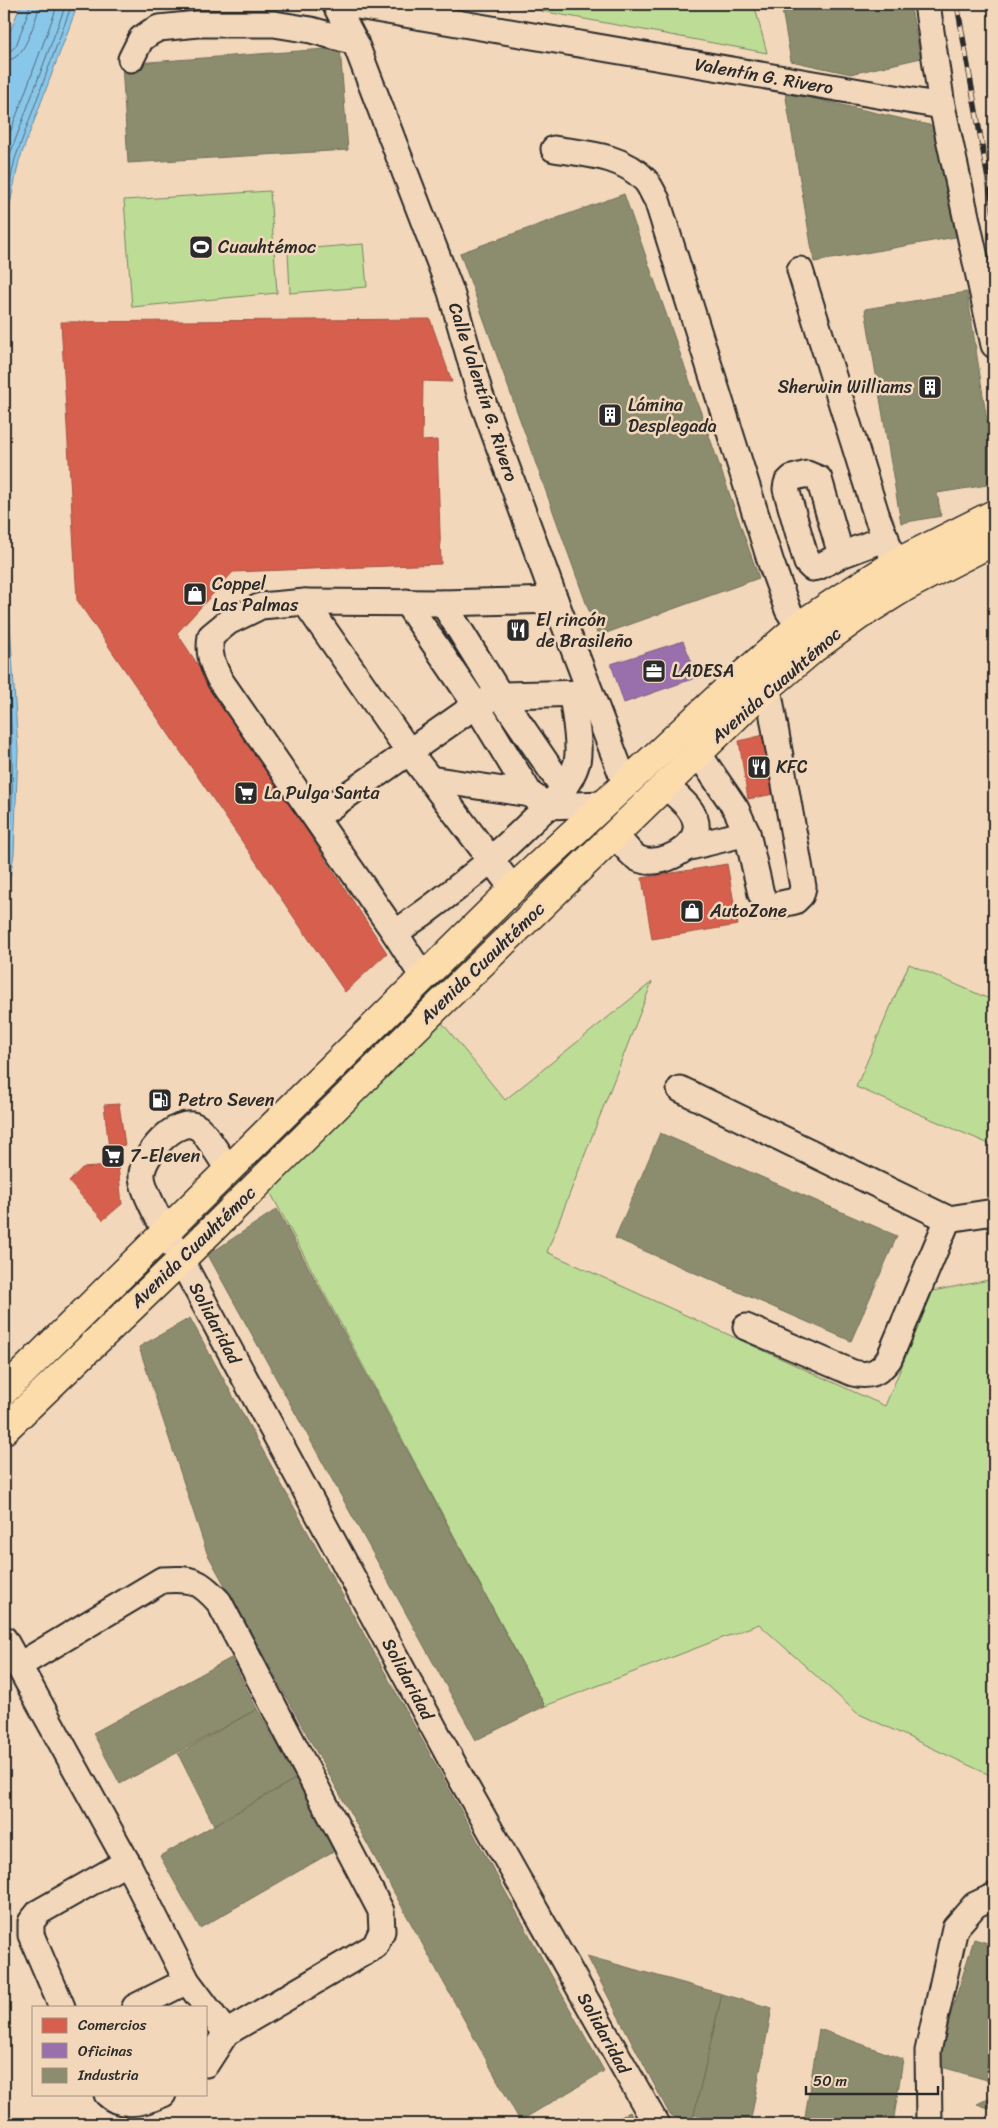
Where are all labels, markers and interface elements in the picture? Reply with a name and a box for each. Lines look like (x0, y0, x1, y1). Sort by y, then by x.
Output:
street label: Valentín G. Rivero (692, 48, 836, 104)
place label: Cuauhtémoc (218, 231, 316, 263)
sports icon: Cuauhtémoc (188, 234, 214, 260)
street label: Calle Valentín G. Rivero (439, 298, 527, 486)
place label: Sherwin Williams (778, 371, 913, 403)
building icon: Sherwin Williams (917, 374, 943, 400)
place label: Lámina Desplegada (628, 389, 717, 442)
building icon: Lámina Desplegada (597, 402, 623, 428)
place label: Coppel Las Palmas (212, 568, 299, 621)
shop icon: Coppel Las Palmas (182, 581, 208, 607)
place label: El rincón de Brasileño (536, 604, 633, 657)
restaurant icon: El rincón de Brasileño (505, 617, 531, 643)
street label: Avenida Cuauhtémoc (702, 619, 849, 752)
place label: LADESA (672, 655, 734, 687)
office icon: LADESA (641, 658, 667, 684)
place label: KFC (776, 751, 808, 783)
restaurant icon: KFC (746, 754, 772, 780)
place label: La Pulga Santa (264, 777, 380, 809)
supermarket icon: La Pulga Santa (233, 780, 259, 806)
street label: Avenida Cuauhtémoc (411, 894, 553, 1033)
place label: AutoZone (709, 895, 787, 927)
shop icon: AutoZone (679, 898, 705, 924)
place label: Petro Seven (178, 1084, 275, 1116)
fuel station icon: Petro Seven (147, 1087, 173, 1113)
place label: 7-Eleven (130, 1140, 201, 1172)
supermarket icon: 7-Eleven (100, 1143, 126, 1169)
street label: Avenida Cuauhtémoc (122, 1178, 264, 1317)
street label: Solidaridad (180, 1276, 251, 1371)
street label: Solidaridad (373, 1632, 444, 1727)
street label: Solidaridad (568, 1986, 640, 2081)
legend (32, 2006, 208, 2096)
text: Comercios (78, 2012, 147, 2038)
text: Oficinas (78, 2038, 133, 2064)
text: Industria (77, 2062, 139, 2088)
scale bar (806, 2063, 938, 2095)
text: 50 m (813, 2068, 848, 2094)

